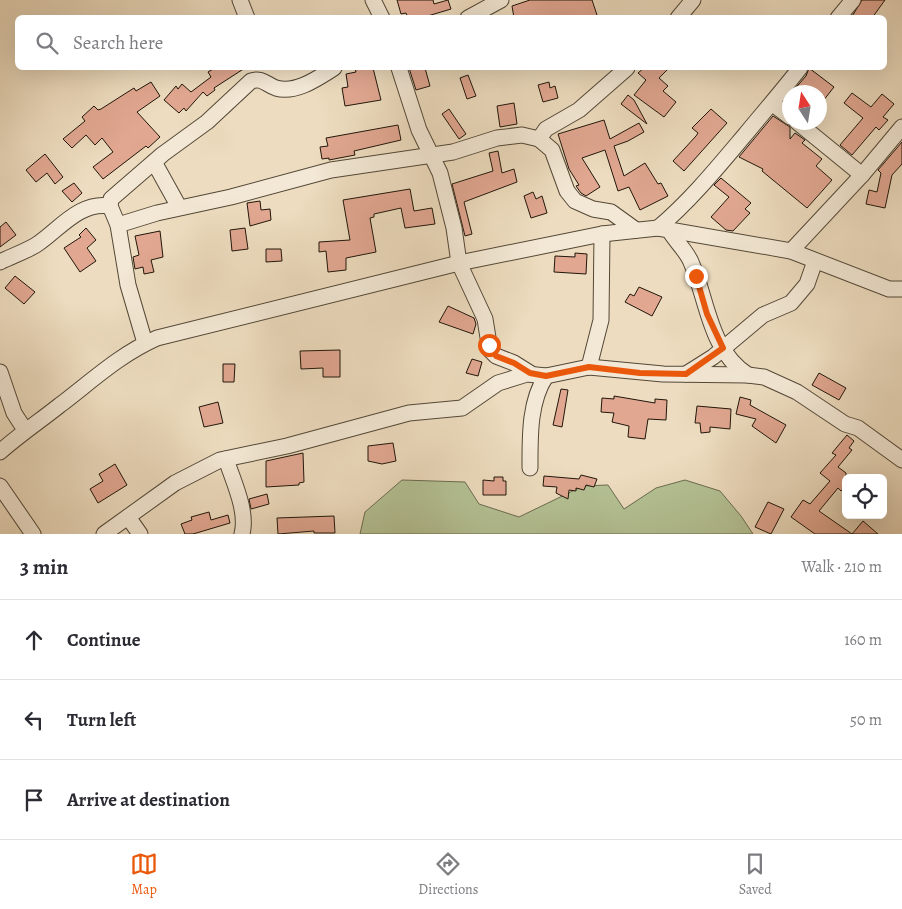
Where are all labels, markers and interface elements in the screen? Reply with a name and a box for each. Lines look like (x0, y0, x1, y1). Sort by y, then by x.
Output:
search box (15, 15, 887, 70)
icon: search (33, 29, 61, 57)
text: Search here (73, 30, 163, 56)
north arrow (782, 85, 827, 130)
route end (685, 265, 708, 288)
route start (478, 334, 501, 357)
map controls (842, 474, 887, 519)
button: locate (842, 474, 887, 519)
text: 3 min (20, 553, 68, 581)
text: Walk · 210 m (801, 556, 882, 578)
icon: ahead (20, 626, 48, 654)
text: Continue (67, 627, 141, 653)
text: 160 m (844, 629, 882, 651)
icon: left (20, 706, 48, 734)
text: Turn left (67, 707, 136, 733)
text: 50 m (850, 709, 882, 731)
icon: arrive (20, 786, 48, 814)
text: Arrive at destination (67, 787, 230, 813)
tab: Map (130, 850, 158, 899)
tab: Directions (418, 850, 478, 899)
tab: Saved (739, 850, 772, 899)

